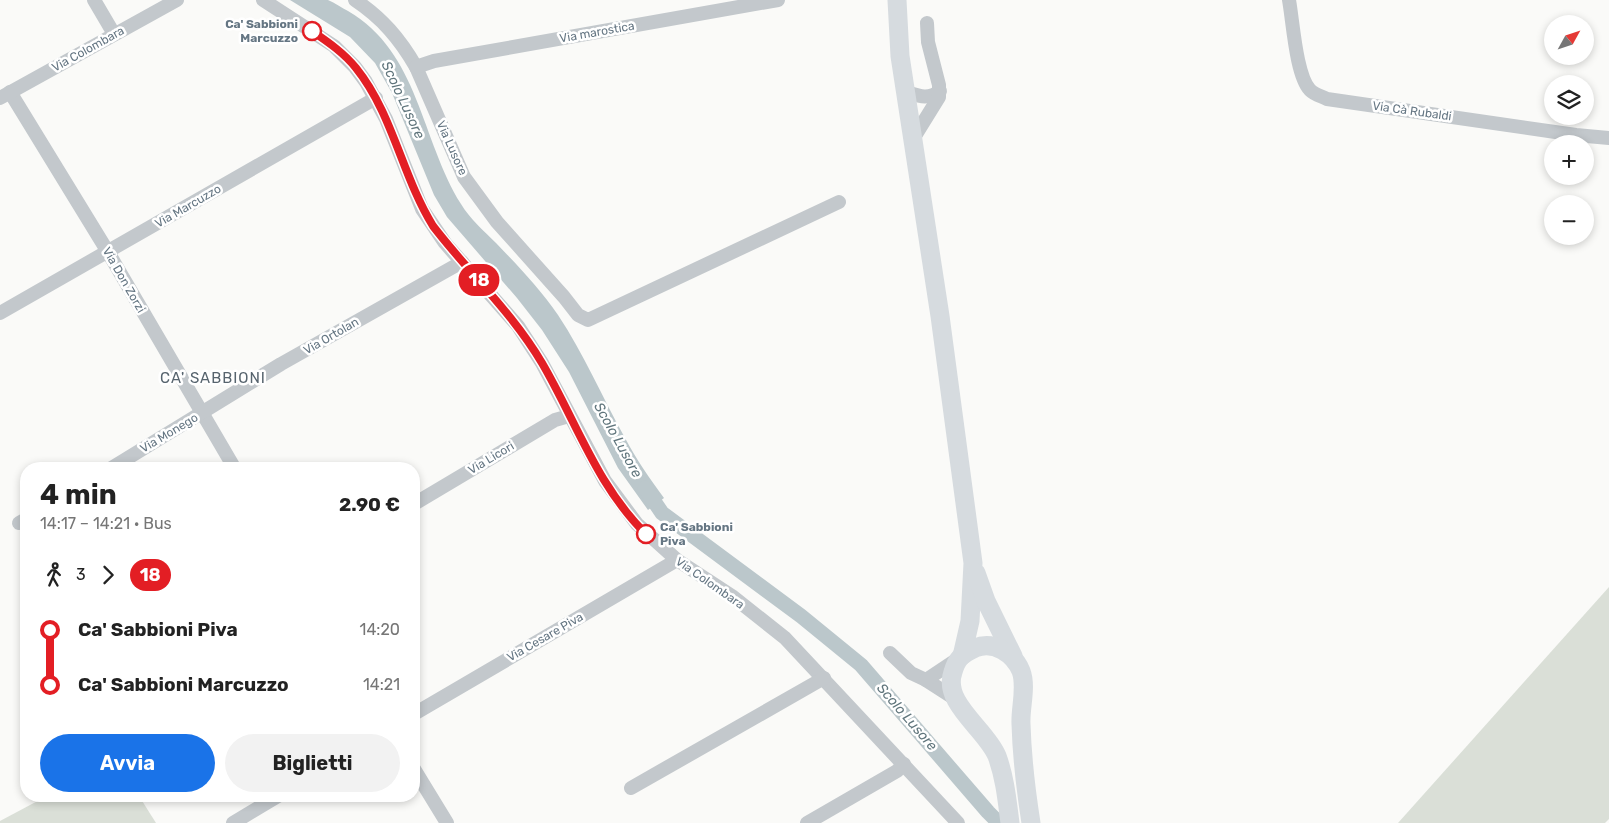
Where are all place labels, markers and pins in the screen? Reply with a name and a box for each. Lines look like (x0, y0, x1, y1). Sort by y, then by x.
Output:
place label: Ca' Sabbioni Marcuzzo (225, 17, 298, 45)
marker: Ca' Sabbioni Marcuzzo (302, 21, 322, 41)
place label: Ca' Sabbioni Piva (660, 520, 733, 548)
marker: Ca' Sabbioni Piva (636, 524, 656, 544)

